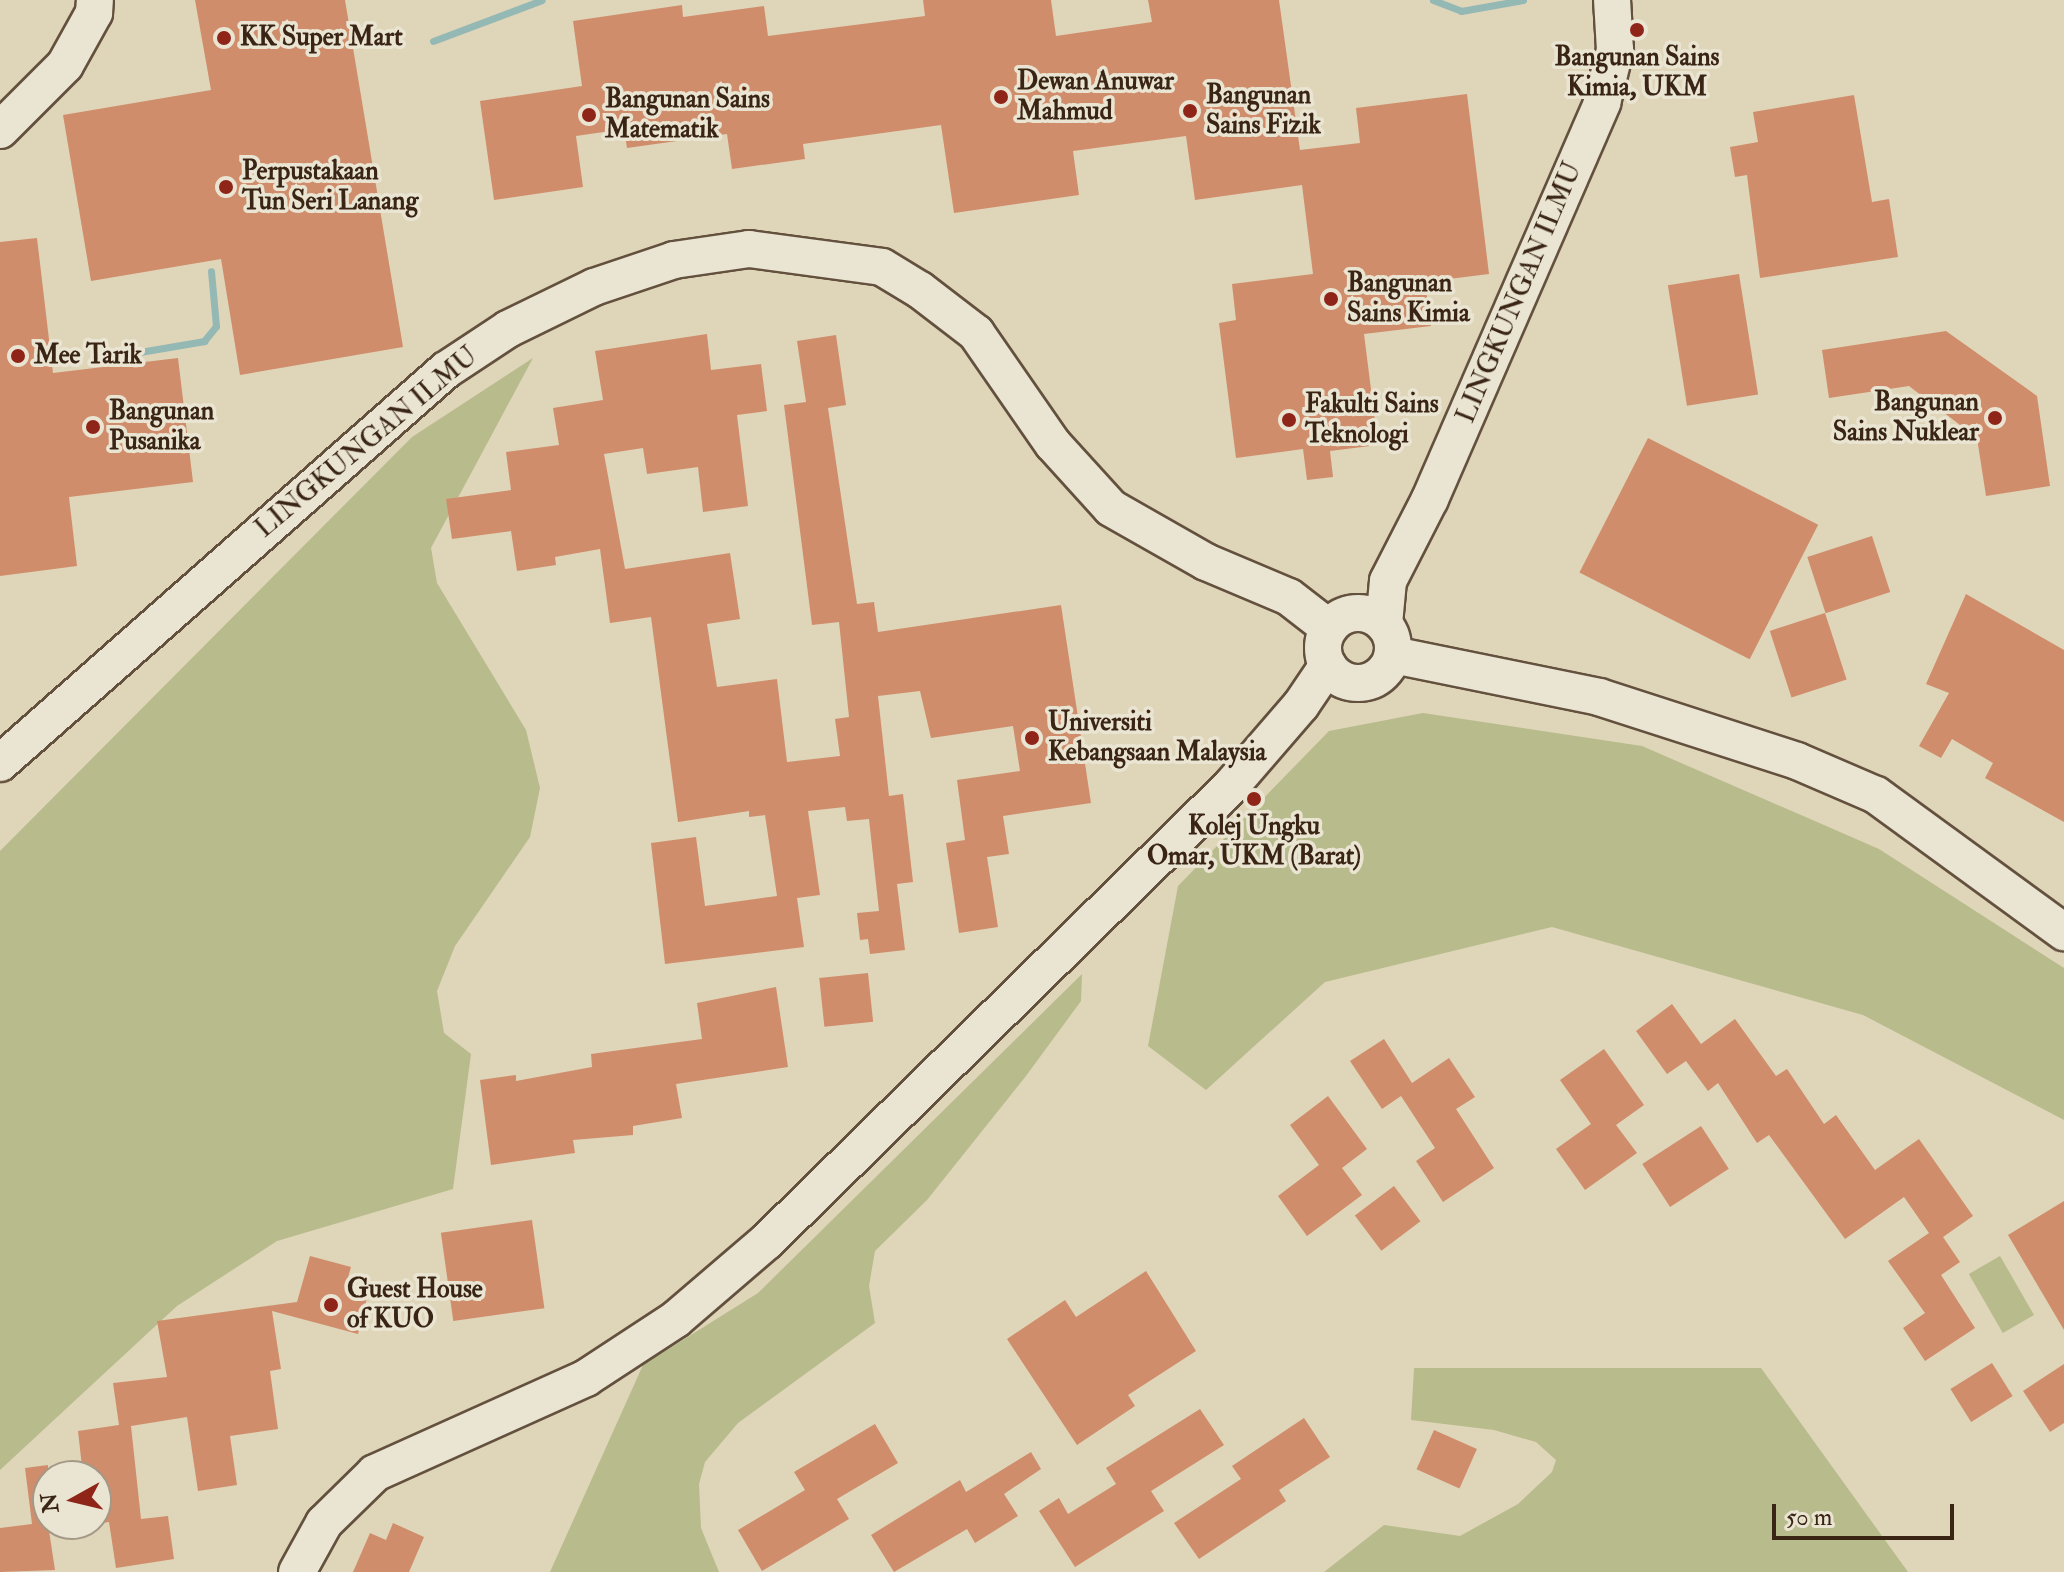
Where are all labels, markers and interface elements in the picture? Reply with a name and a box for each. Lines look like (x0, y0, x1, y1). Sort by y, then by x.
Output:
marker: Bangunan Sains Kimia, UKM (1628, 21, 1646, 39)
place label: KK Super Mart (240, 22, 403, 54)
marker: KK Super Mart (215, 29, 233, 47)
place label: Bangunan Sains Kimia, UKM (1555, 42, 1719, 104)
place label: Dewan Anuwar Mahmud (1017, 66, 1174, 128)
place label: Bangunan Sains Fizik (1206, 80, 1321, 142)
place label: Bangunan Sains Matematik (605, 84, 770, 146)
marker: Dewan Anuwar Mahmud (992, 88, 1010, 106)
marker: Bangunan Sains Fizik (1181, 102, 1199, 120)
marker: Bangunan Sains Matematik (580, 106, 598, 124)
place label: Perpustakaan Tun Seri Lanang (242, 156, 418, 218)
street label: LINGKUNGAN ILMU (1451, 158, 1589, 428)
marker: Perpustakaan Tun Seri Lanang (217, 178, 235, 196)
place label: Bangunan Sains Kimia (1347, 268, 1470, 330)
marker: Bangunan Sains Kimia (1322, 290, 1340, 308)
place label: Mee Tarik (34, 340, 142, 372)
street label: LINGKUNGAN ILMU (250, 341, 484, 545)
marker: Mee Tarik (9, 347, 27, 365)
place label: Bangunan Sains Nuklear (1833, 387, 1979, 448)
place label: Fakulti Sains Teknologi (1305, 389, 1439, 450)
place label: Bangunan Pusanika (109, 396, 214, 458)
marker: Bangunan Sains Nuklear (1986, 409, 2004, 427)
marker: Fakulti Sains Teknologi (1280, 411, 1298, 429)
marker: Bangunan Pusanika (84, 418, 102, 436)
place label: Universiti Kebangsaan Malaysia (1048, 707, 1266, 768)
marker: Universiti Kebangsaan Malaysia (1023, 729, 1041, 747)
marker: Kolej Ungku Omar, UKM (Barat) (1245, 790, 1263, 808)
place label: Kolej Ungku Omar, UKM (Barat) (1147, 811, 1361, 872)
place label: Guest House of KUO (347, 1274, 483, 1336)
marker: Guest House of KUO (322, 1296, 340, 1314)
north arrow (32, 1460, 112, 1540)
scale bar (1776, 1488, 1958, 1538)
text: N (35, 1491, 65, 1515)
text: 50 m (1786, 1502, 1832, 1533)

